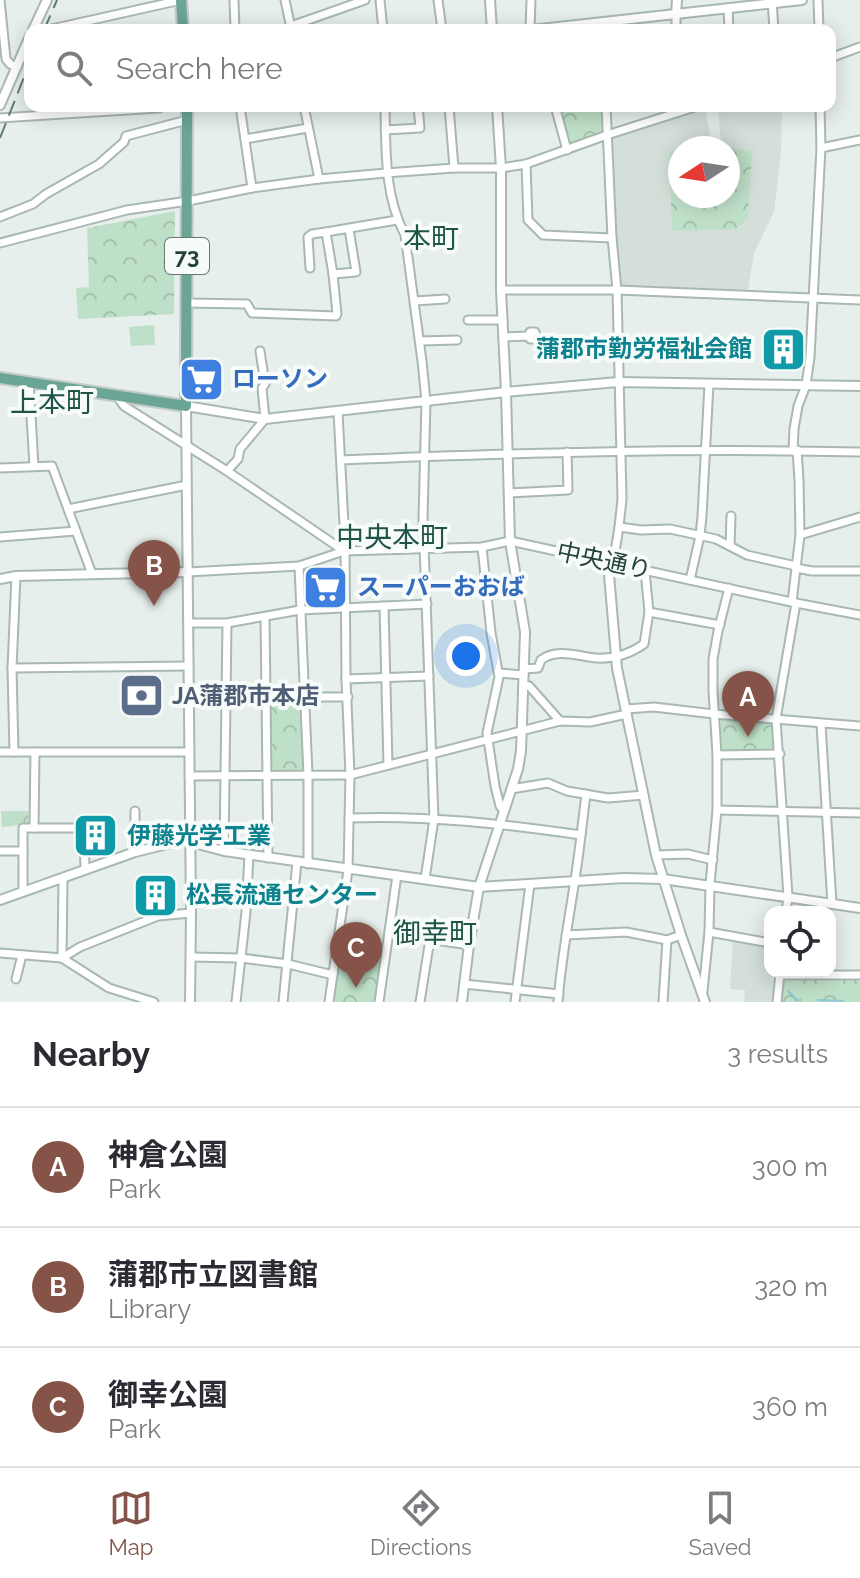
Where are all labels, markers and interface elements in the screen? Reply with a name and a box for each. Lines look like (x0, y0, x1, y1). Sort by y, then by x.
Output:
search box (24, 24, 836, 112)
icon: search (52, 46, 96, 90)
text: Search here (116, 51, 283, 86)
north arrow (668, 136, 740, 208)
district label: 本町 (403, 222, 459, 255)
road number: 73 (165, 238, 209, 274)
building icon: 蒲郡市勤労福祉会館 (759, 325, 807, 373)
place label: 蒲郡市勤労福祉会館 (536, 334, 752, 363)
supermarket icon: ローソン (177, 355, 225, 403)
place label: ローソン (232, 364, 328, 393)
district label: 上本町 (10, 386, 94, 419)
district label: 中央本町 (336, 521, 448, 554)
street label: 中央通り (554, 536, 654, 585)
pin: B (128, 540, 180, 606)
supermarket icon: スーパーおおば (302, 563, 350, 611)
place label: スーパーおおば (357, 572, 525, 601)
your location (446, 636, 486, 676)
pin: A (722, 671, 774, 737)
bank icon: JA蒲郡市本店 (117, 672, 165, 720)
place label: JA蒲郡市本店 (172, 681, 320, 710)
building icon: 伊藤光学工業 (72, 812, 120, 860)
place label: 伊藤光学工業 (127, 821, 271, 850)
building icon: 松長流通センター (131, 871, 179, 919)
place label: 松長流通センター (186, 880, 378, 909)
map controls (764, 906, 836, 978)
button: locate (764, 906, 836, 978)
district label: 御幸町 (393, 917, 477, 950)
pin: C (330, 922, 382, 988)
text: Nearby (32, 1034, 150, 1074)
text: 3 results (727, 1039, 828, 1069)
text: 神倉公園 (108, 1137, 228, 1172)
text: A (49, 1152, 67, 1182)
text: 300 m (752, 1152, 828, 1182)
text: Park (108, 1174, 161, 1204)
text: 蒲郡市立図書館 (108, 1257, 318, 1292)
text: B (49, 1272, 67, 1302)
text: 320 m (754, 1272, 828, 1302)
text: Library (108, 1294, 191, 1324)
text: 御幸公園 (108, 1377, 228, 1412)
text: C (49, 1392, 67, 1422)
text: 360 m (752, 1392, 828, 1422)
text: Park (108, 1414, 161, 1444)
tab: Map (108, 1486, 153, 1560)
tab: Directions (370, 1486, 472, 1560)
tab: Saved (689, 1486, 752, 1560)

